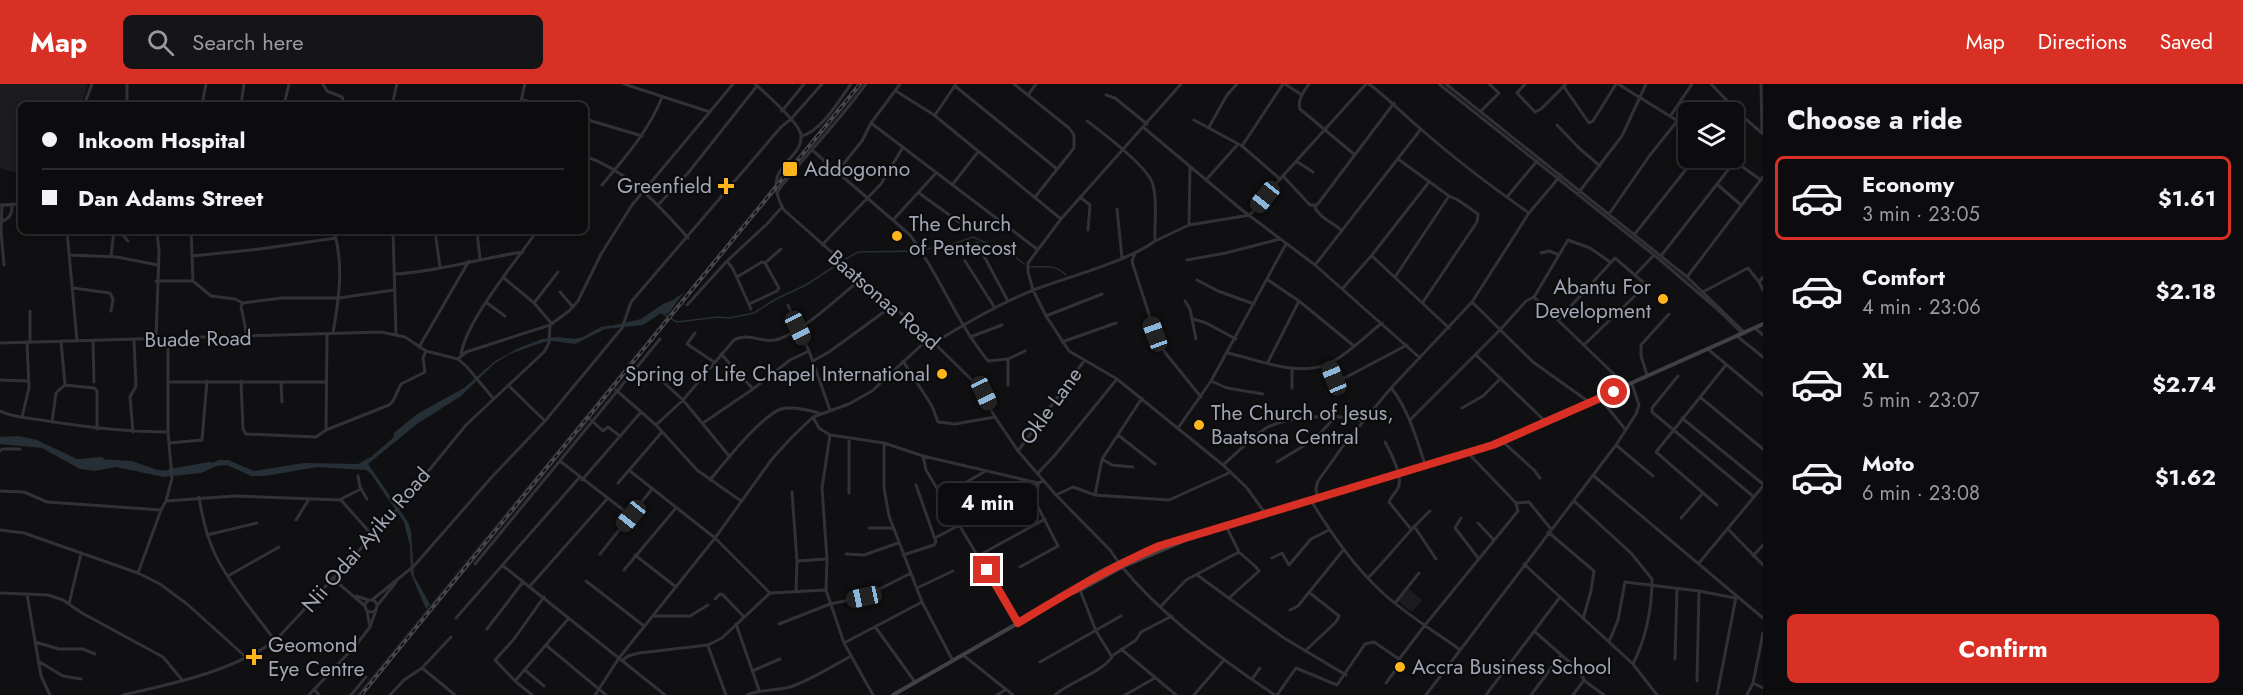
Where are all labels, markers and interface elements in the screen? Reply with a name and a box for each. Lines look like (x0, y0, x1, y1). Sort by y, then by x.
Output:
search box (123, 15, 543, 69)
text: Map (30, 22, 87, 63)
icon: search (144, 26, 177, 59)
text: Search here (192, 26, 304, 58)
text: Map (1966, 27, 2005, 57)
text: Directions (2038, 27, 2127, 57)
text: Saved (2160, 27, 2213, 57)
text: Choose a ride (1787, 100, 1962, 139)
map controls (1678, 102, 1744, 168)
button: layers (1678, 102, 1744, 168)
text: Inkoom Hospital (78, 124, 245, 156)
place label: Addogonno (804, 154, 910, 184)
marker: Addogonno (781, 160, 799, 178)
text: Economy (1862, 168, 1954, 200)
place label: Greenfield (617, 171, 712, 201)
icon: car (1790, 171, 1844, 225)
marker: Greenfield (717, 177, 735, 195)
car (1247, 177, 1283, 217)
text: Dan Adams Street (78, 182, 263, 214)
text: $1.61 (2158, 182, 2216, 214)
text: 3 min · 23:05 (1862, 200, 1980, 229)
place label: The Church of Pentecost (909, 209, 1016, 263)
marker: The Church of Pentecost (890, 229, 904, 243)
street label: Baatsonaa Road (821, 243, 947, 357)
text: Comfort (1862, 261, 1945, 293)
icon: car (1790, 264, 1844, 318)
place label: Abantu For Development (1535, 272, 1652, 326)
text: $2.18 (2156, 275, 2216, 307)
marker: Abantu For Development (1656, 292, 1670, 306)
text: 4 min · 23:06 (1862, 293, 1981, 322)
car (782, 308, 814, 348)
car (1140, 314, 1170, 354)
street label: Buade Road (144, 323, 252, 355)
text: XL (1862, 354, 1889, 386)
icon: car (1790, 357, 1844, 411)
car (1319, 358, 1349, 398)
place label: Spring of Life Chapel International (625, 359, 930, 389)
street label: Okle Lane (1013, 361, 1089, 451)
marker: Spring of Life Chapel International (935, 367, 949, 381)
text: $2.74 (2152, 368, 2216, 400)
car (968, 373, 1000, 413)
route start (1600, 378, 1627, 405)
text: 5 min · 23:07 (1862, 386, 1979, 415)
place label: The Church of Jesus, Baatsona Central (1211, 398, 1394, 452)
marker: The Church of Jesus, Baatsona Central (1192, 418, 1206, 432)
text: Moto (1862, 447, 1915, 479)
icon: car (1790, 450, 1844, 504)
street label: Nii Odai Ayiku Road (295, 461, 437, 619)
text: $1.62 (2155, 461, 2216, 493)
text: 6 min · 23:08 (1862, 479, 1980, 508)
callout: 4 min (938, 483, 1036, 525)
text: 4 min (961, 489, 1014, 518)
car (613, 496, 649, 536)
route end (973, 556, 1000, 583)
car (845, 584, 883, 610)
button: Confirm (1787, 614, 2219, 683)
place label: Geomond Eye Centre (268, 630, 365, 684)
marker: Geomond Eye Centre (245, 648, 263, 666)
place label: Accra Business School (1412, 652, 1612, 682)
marker: Accra Business School (1393, 660, 1407, 674)

